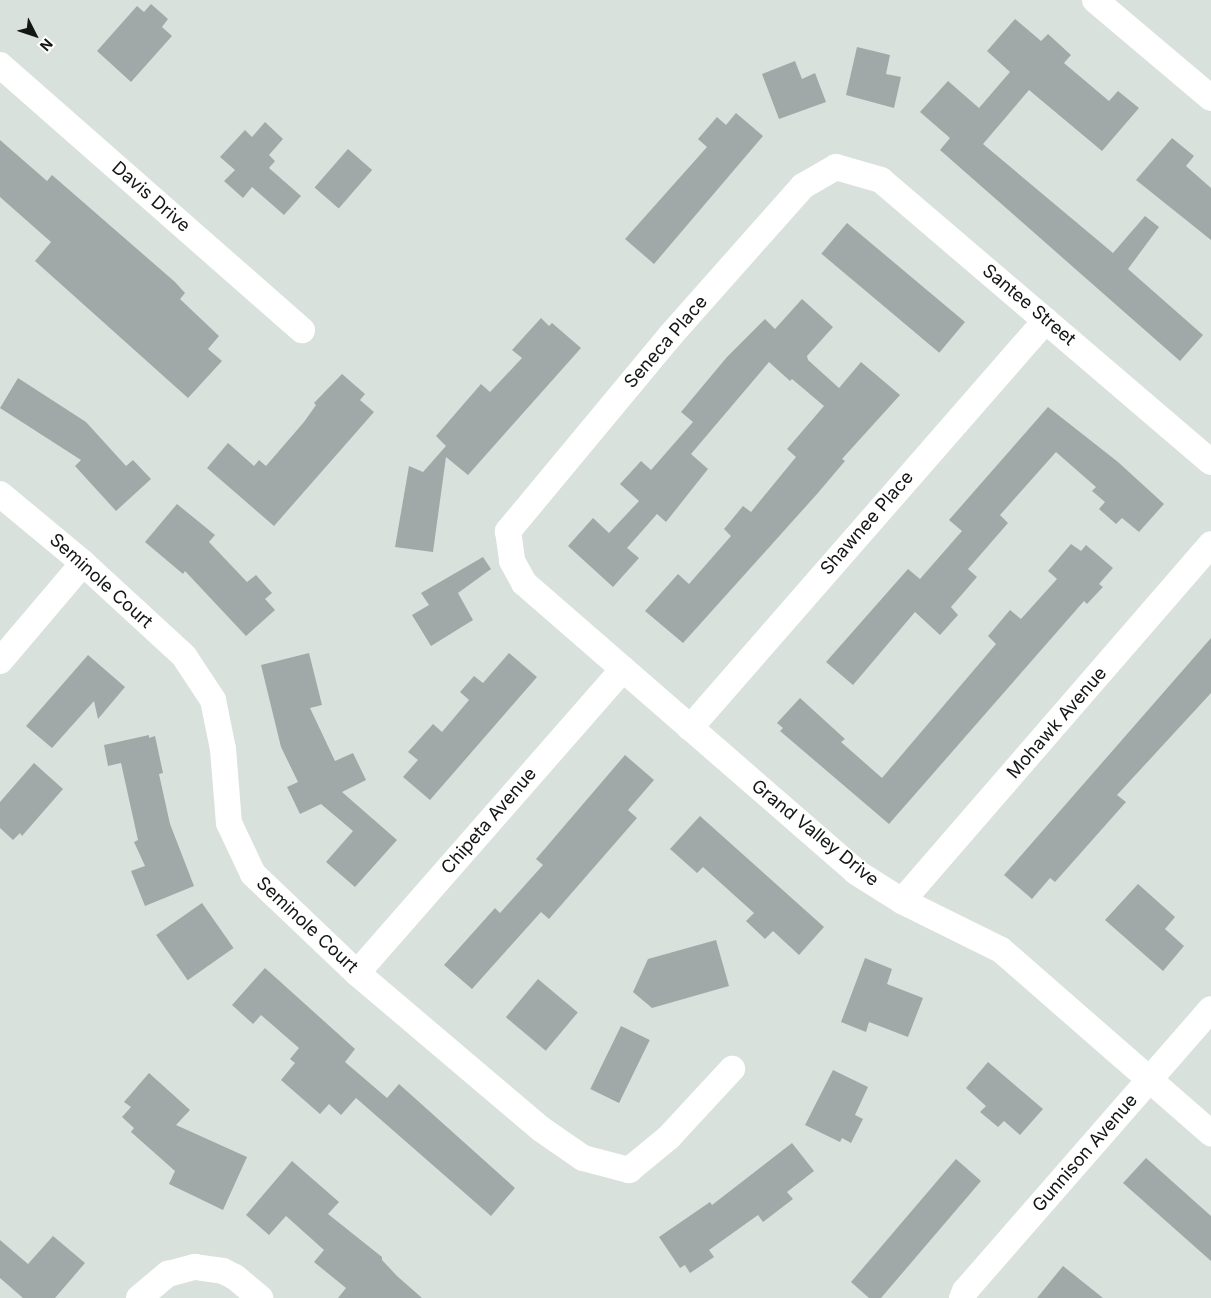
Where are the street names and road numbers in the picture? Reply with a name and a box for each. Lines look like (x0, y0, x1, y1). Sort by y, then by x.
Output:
street label: Davis Drive (107, 157, 195, 237)
street label: Santee Street (978, 260, 1080, 350)
street label: Seneca Place (620, 291, 712, 393)
street label: Shawnee Place (816, 467, 918, 579)
street label: Seminole Court (45, 529, 157, 633)
street label: Mohawk Avenue (1003, 663, 1111, 783)
street label: Chipeta Avenue (437, 763, 541, 879)
street label: Grand Valley Drive (747, 775, 883, 891)
street label: Seminole Court (252, 872, 362, 978)
street label: Gunnison Avenue (1028, 1090, 1142, 1216)

